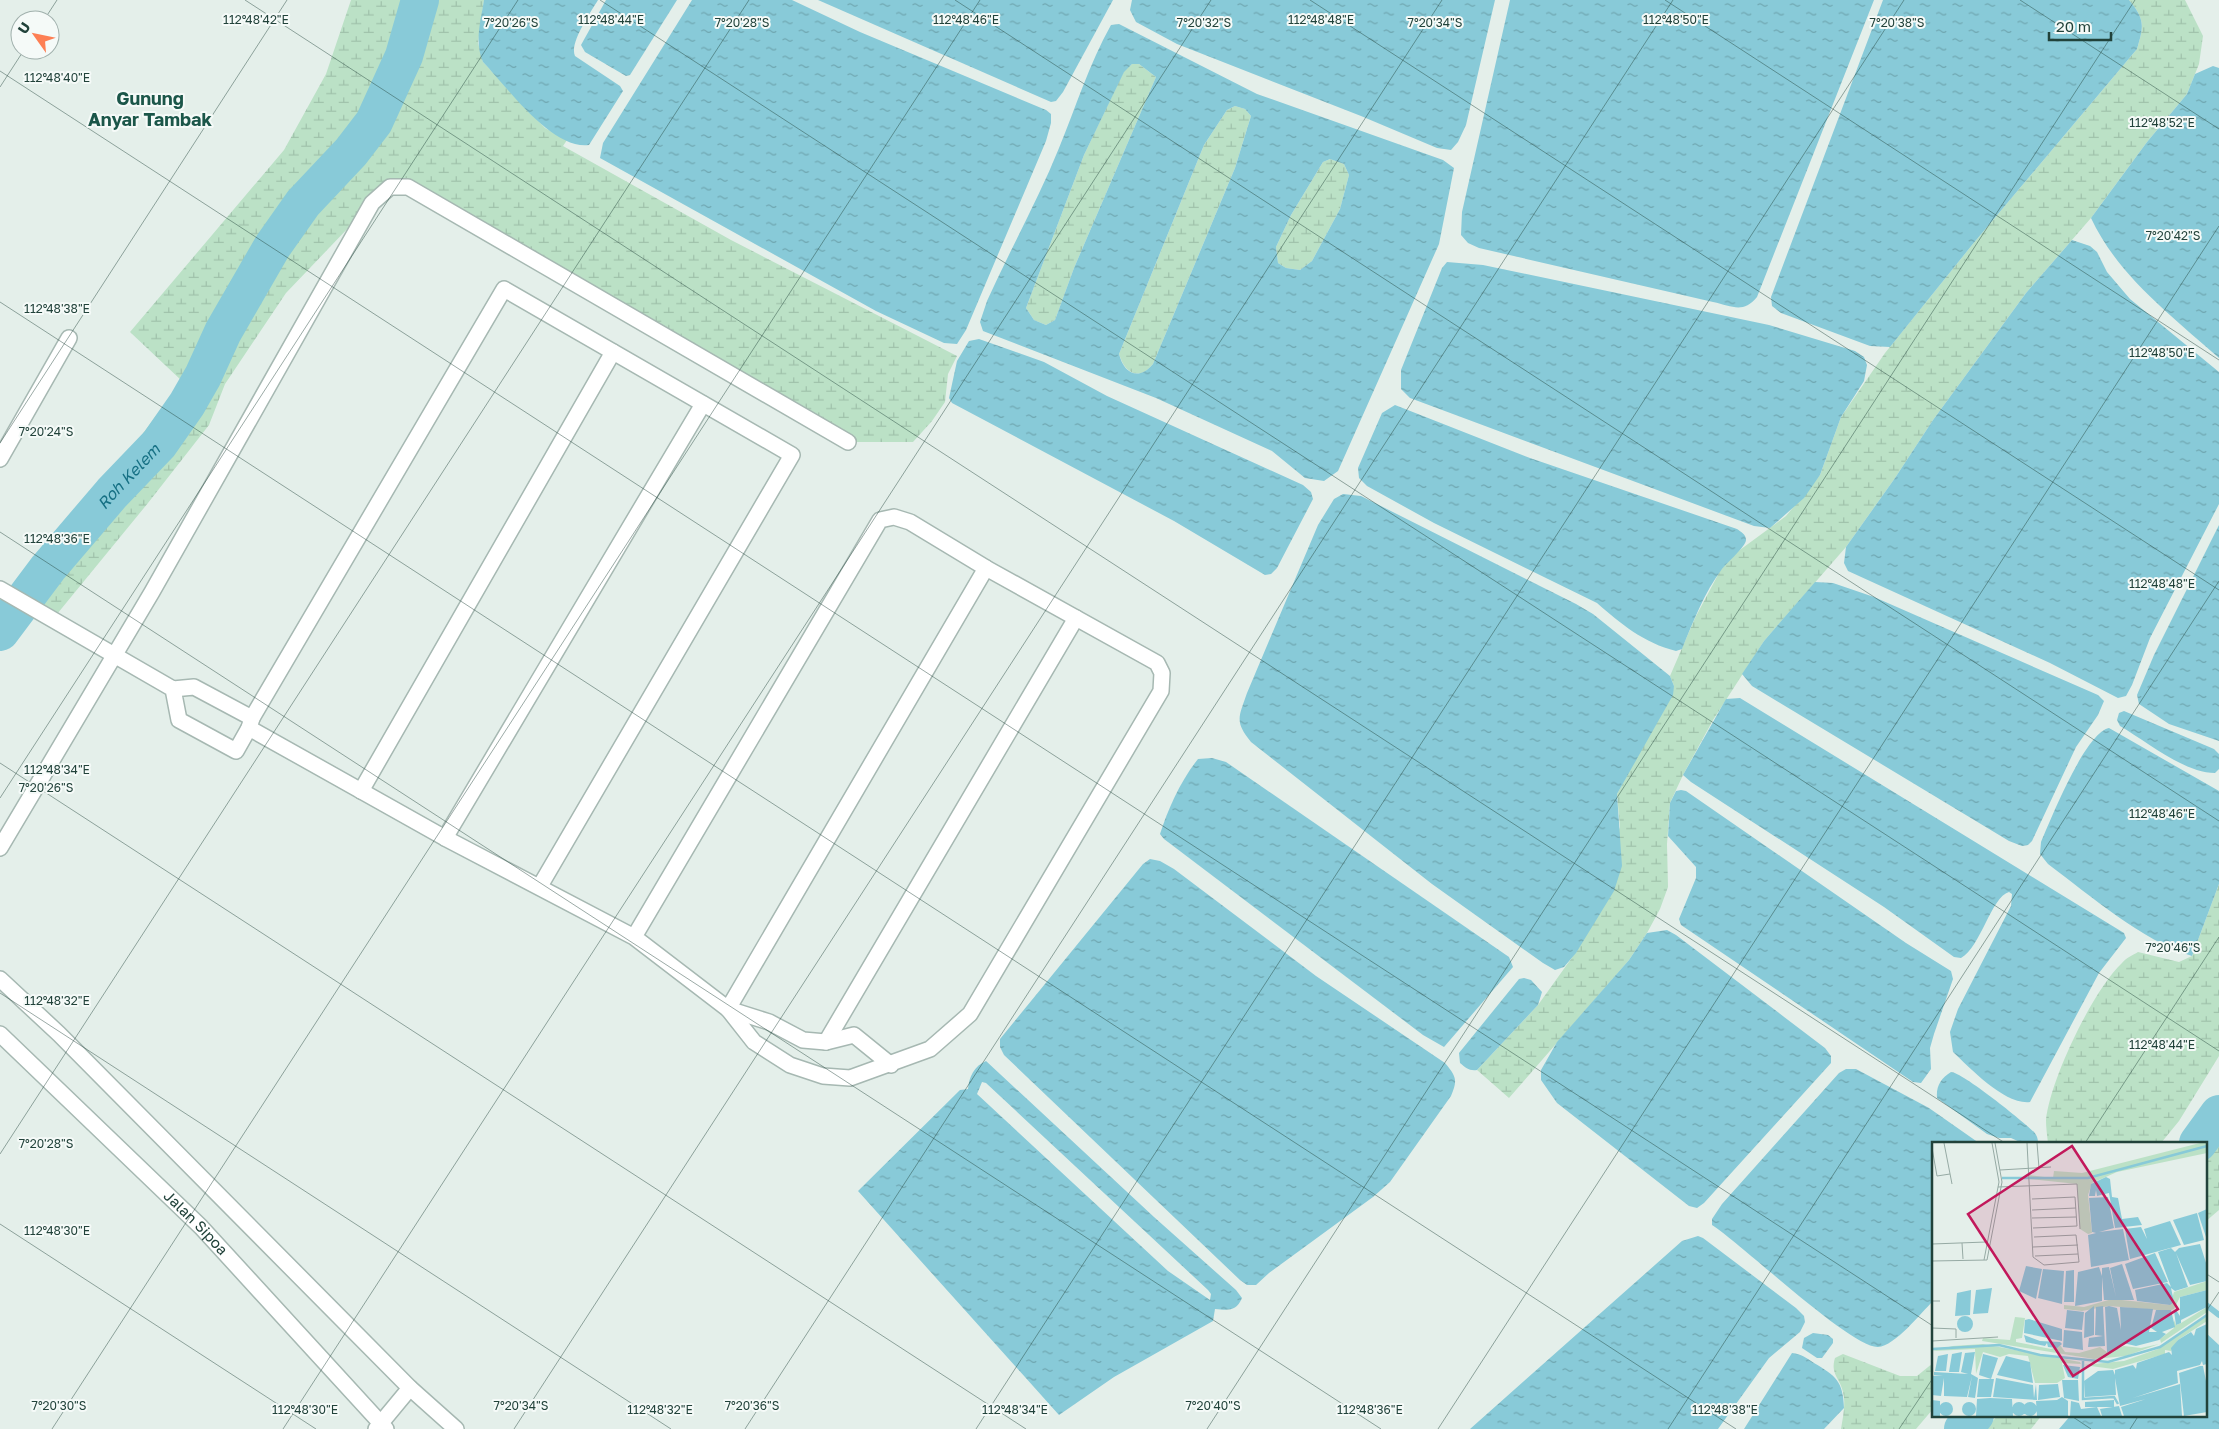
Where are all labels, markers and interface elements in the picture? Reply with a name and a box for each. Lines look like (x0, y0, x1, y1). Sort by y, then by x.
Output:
north arrow (10, 10, 60, 60)
scale bar (2049, 10, 2112, 42)
text: 112°48'42"E (223, 12, 289, 27)
text: 112°48'44"E (578, 12, 644, 27)
text: 112°48'46"E (933, 12, 999, 27)
text: 112°48'48"E (1288, 12, 1354, 27)
text: 112°48'50"E (1643, 12, 1709, 27)
text: 7°20'26"S (484, 15, 539, 30)
text: 7°20'28"S (715, 15, 770, 30)
text: 7°20'32"S (1177, 15, 1232, 30)
text: 7°20'34"S (1408, 15, 1463, 30)
text: 7°20'38"S (1870, 15, 1925, 30)
text: 20 m (2056, 17, 2091, 35)
text: U (14, 19, 34, 37)
text: 112°48'40"E (24, 70, 90, 85)
district label: Gunung Anyar Tambak (88, 87, 213, 130)
text: 112°48'52"E (2129, 115, 2195, 130)
text: 7°20'42"S (2146, 228, 2201, 243)
text: 112°48'38"E (24, 301, 90, 316)
text: 112°48'50"E (2129, 345, 2195, 360)
text: 7°20'24"S (19, 424, 74, 439)
water label: Roh Kelem (93, 439, 165, 513)
text: 112°48'36"E (24, 531, 90, 546)
text: 112°48'48"E (2129, 576, 2195, 591)
text: 112°48'34"E (24, 762, 90, 777)
text: 7°20'26"S (19, 780, 74, 795)
text: 112°48'46"E (2129, 806, 2195, 821)
text: 7°20'46"S (2145, 940, 2201, 955)
text: 112°48'32"E (24, 993, 90, 1008)
text: 112°48'44"E (2129, 1037, 2195, 1052)
text: 7°20'28"S (19, 1136, 74, 1151)
inset map (1932, 1142, 2206, 1416)
street label: Jalan Sipoa (161, 1186, 232, 1258)
text: 112°48'30"E (24, 1223, 90, 1238)
text: 7°20'30"S (32, 1398, 87, 1413)
text: 7°20'34"S (494, 1398, 549, 1413)
text: 7°20'36"S (725, 1398, 780, 1413)
text: 7°20'40"S (1185, 1398, 1241, 1413)
text: 112°48'30"E (272, 1402, 338, 1417)
text: 112°48'32"E (627, 1402, 693, 1417)
text: 112°48'34"E (982, 1402, 1048, 1417)
text: 112°48'36"E (1337, 1402, 1403, 1417)
text: 112°48'38"E (1692, 1402, 1758, 1417)

